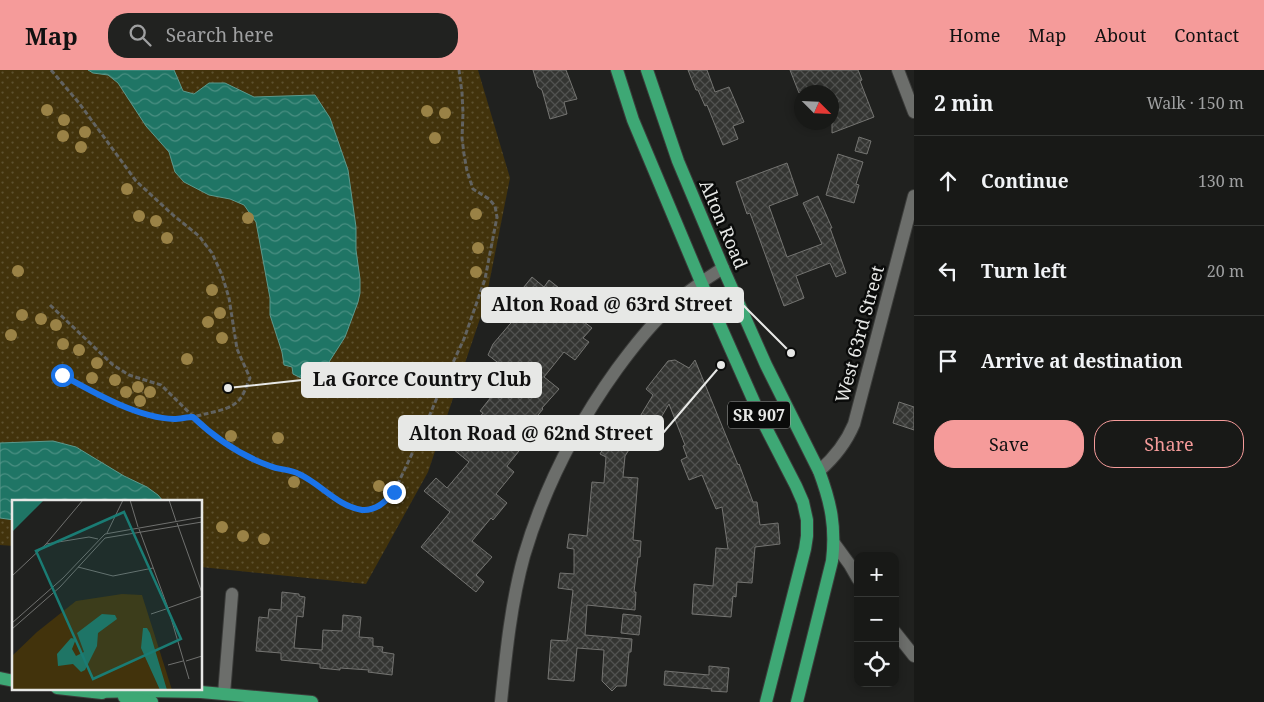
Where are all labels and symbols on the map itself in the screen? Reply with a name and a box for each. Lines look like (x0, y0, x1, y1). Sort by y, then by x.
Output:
north arrow (794, 85, 839, 130)
street label: Alton Road (694, 176, 754, 272)
street label: West 63rd Street (829, 263, 889, 405)
callout: Alton Road @ 63rd Street (482, 288, 743, 322)
text: Alton Road @ 63rd Street (491, 291, 733, 317)
callout: La Gorce Country Club (302, 363, 541, 397)
route start (51, 364, 74, 387)
text: La Gorce Country Club (313, 366, 531, 392)
road number: SR 907 (728, 402, 790, 428)
callout: Alton Road @ 62nd Street (399, 416, 663, 450)
text: Alton Road @ 62nd Street (409, 420, 653, 446)
route end (383, 481, 406, 504)
inset map (12, 500, 202, 690)

